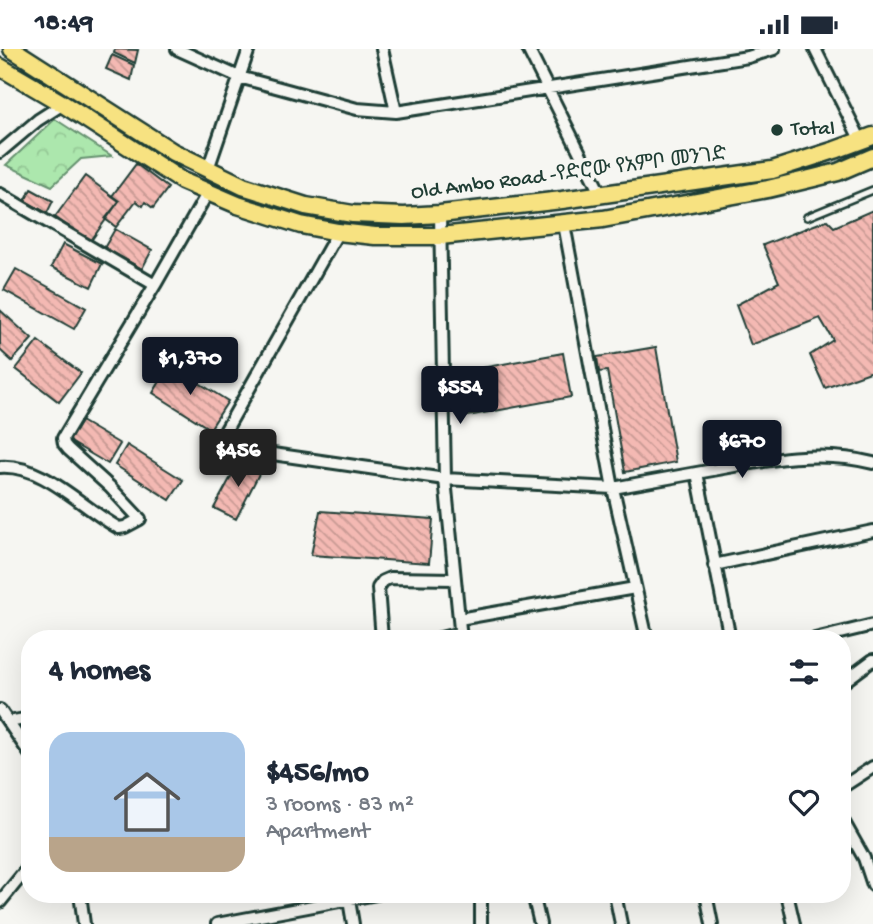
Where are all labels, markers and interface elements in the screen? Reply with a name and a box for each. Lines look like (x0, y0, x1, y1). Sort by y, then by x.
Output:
text: 18:49 (35, 9, 93, 40)
place label: Total (790, 118, 835, 143)
marker: Total (769, 122, 785, 138)
street label: Old Ambo Road -የድሮው የአምቦ መንገድ (410, 143, 728, 207)
pin: $1,370 (133, 337, 247, 397)
text: $1,370 (158, 346, 222, 373)
pin: $554 (419, 367, 501, 426)
text: $554 (437, 375, 483, 402)
pin: $670 (701, 421, 783, 480)
pin: $456 (197, 429, 279, 489)
text: $670 (718, 429, 766, 456)
text: $456 (216, 438, 260, 465)
icon: filters (785, 653, 823, 691)
text: 4 homes (49, 655, 150, 690)
text: $456/mo (266, 757, 369, 792)
icon: home (105, 760, 189, 844)
icon: heart (785, 783, 823, 821)
text: 3 rooms · 83 m² (266, 792, 414, 819)
text: Apartment (266, 819, 370, 846)

